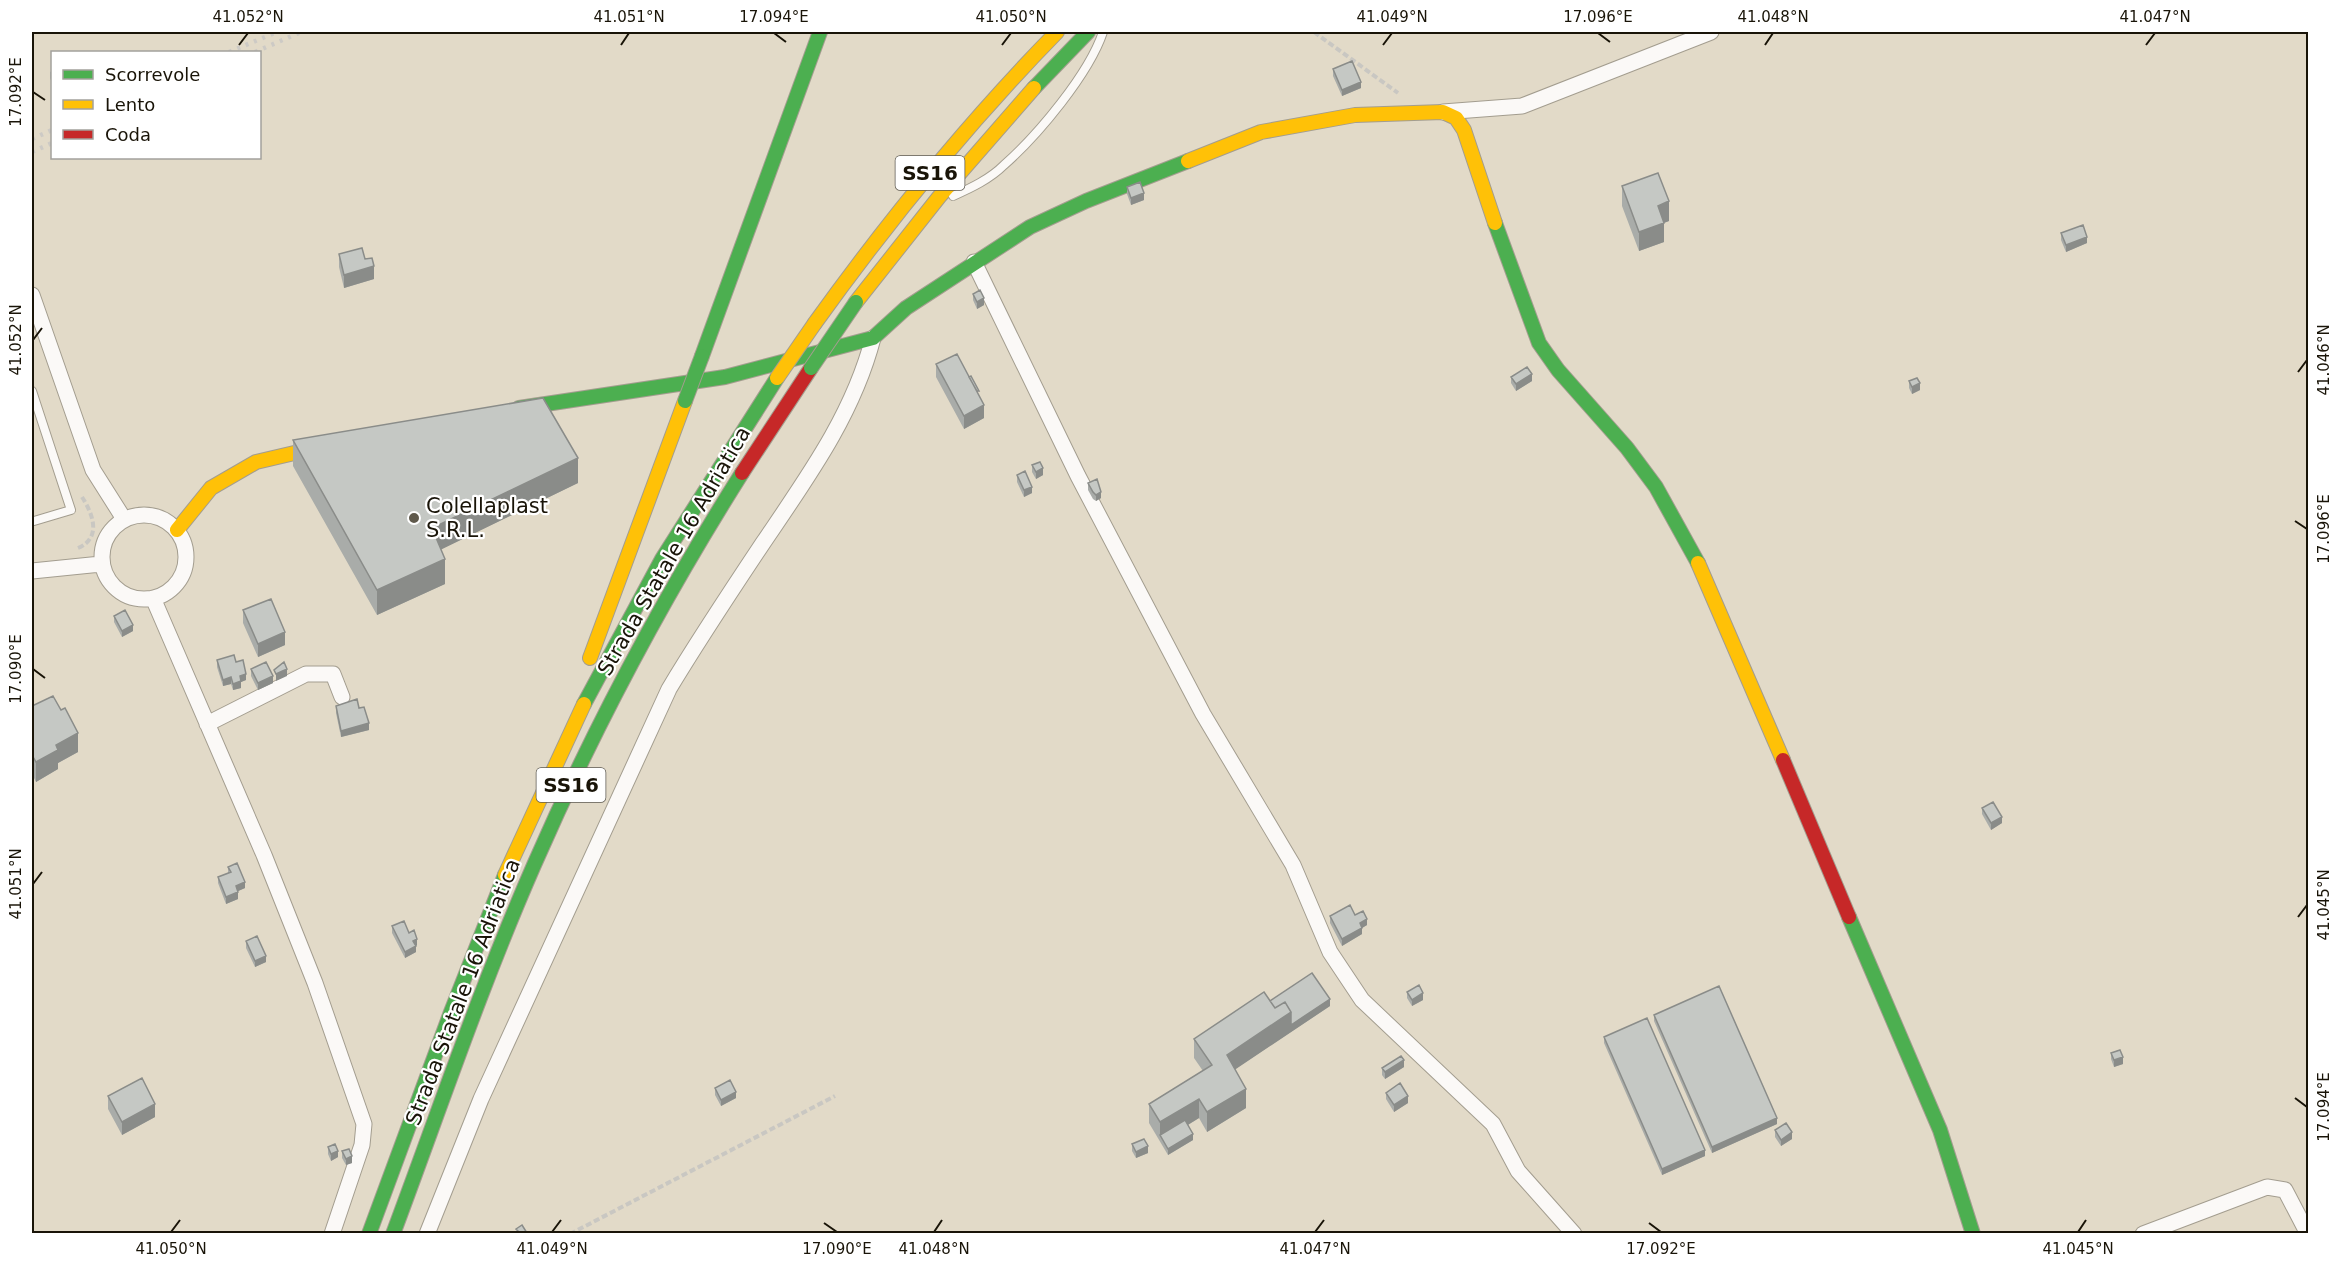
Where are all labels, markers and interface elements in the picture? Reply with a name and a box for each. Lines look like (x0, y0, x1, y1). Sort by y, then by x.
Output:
text: 41.052°N (212, 8, 284, 26)
text: 41.051°N (593, 8, 665, 26)
text: 17.094°E (739, 8, 809, 26)
text: 41.050°N (975, 8, 1047, 26)
text: 41.049°N (1356, 8, 1428, 26)
text: 17.096°E (1563, 8, 1633, 26)
text: 41.048°N (1737, 8, 1809, 26)
text: 41.047°N (2119, 8, 2191, 26)
legend (51, 51, 261, 159)
text: 17.092°E (7, 57, 25, 127)
text: Scorrevole (105, 64, 200, 85)
text: Lento (105, 94, 155, 115)
text: Coda (105, 124, 151, 145)
road number: SS16 (896, 156, 964, 190)
text: 41.052°N (7, 304, 25, 376)
text: 41.046°N (2315, 324, 2333, 396)
street label: Strada Statale 16 Adriatica (593, 422, 755, 680)
place label: Colellaplast S.R.L. (426, 494, 548, 542)
text: 17.096°E (2315, 494, 2333, 564)
marker: Colellaplast S.R.L. (407, 511, 421, 525)
text: 17.090°E (7, 634, 25, 704)
road number: SS16 (536, 768, 606, 802)
text: 41.051°N (7, 848, 25, 920)
street label: Strada Statale 16 Adriatica (401, 855, 525, 1129)
text: 41.045°N (2315, 869, 2333, 941)
text: 17.094°E (2315, 1072, 2333, 1142)
text: 41.050°N (135, 1240, 207, 1258)
text: 41.049°N (516, 1240, 588, 1258)
text: 17.090°E (802, 1240, 872, 1258)
text: 41.048°N (898, 1240, 970, 1258)
text: 41.047°N (1279, 1240, 1351, 1258)
text: 17.092°E (1626, 1240, 1696, 1258)
text: 41.045°N (2042, 1240, 2114, 1258)

